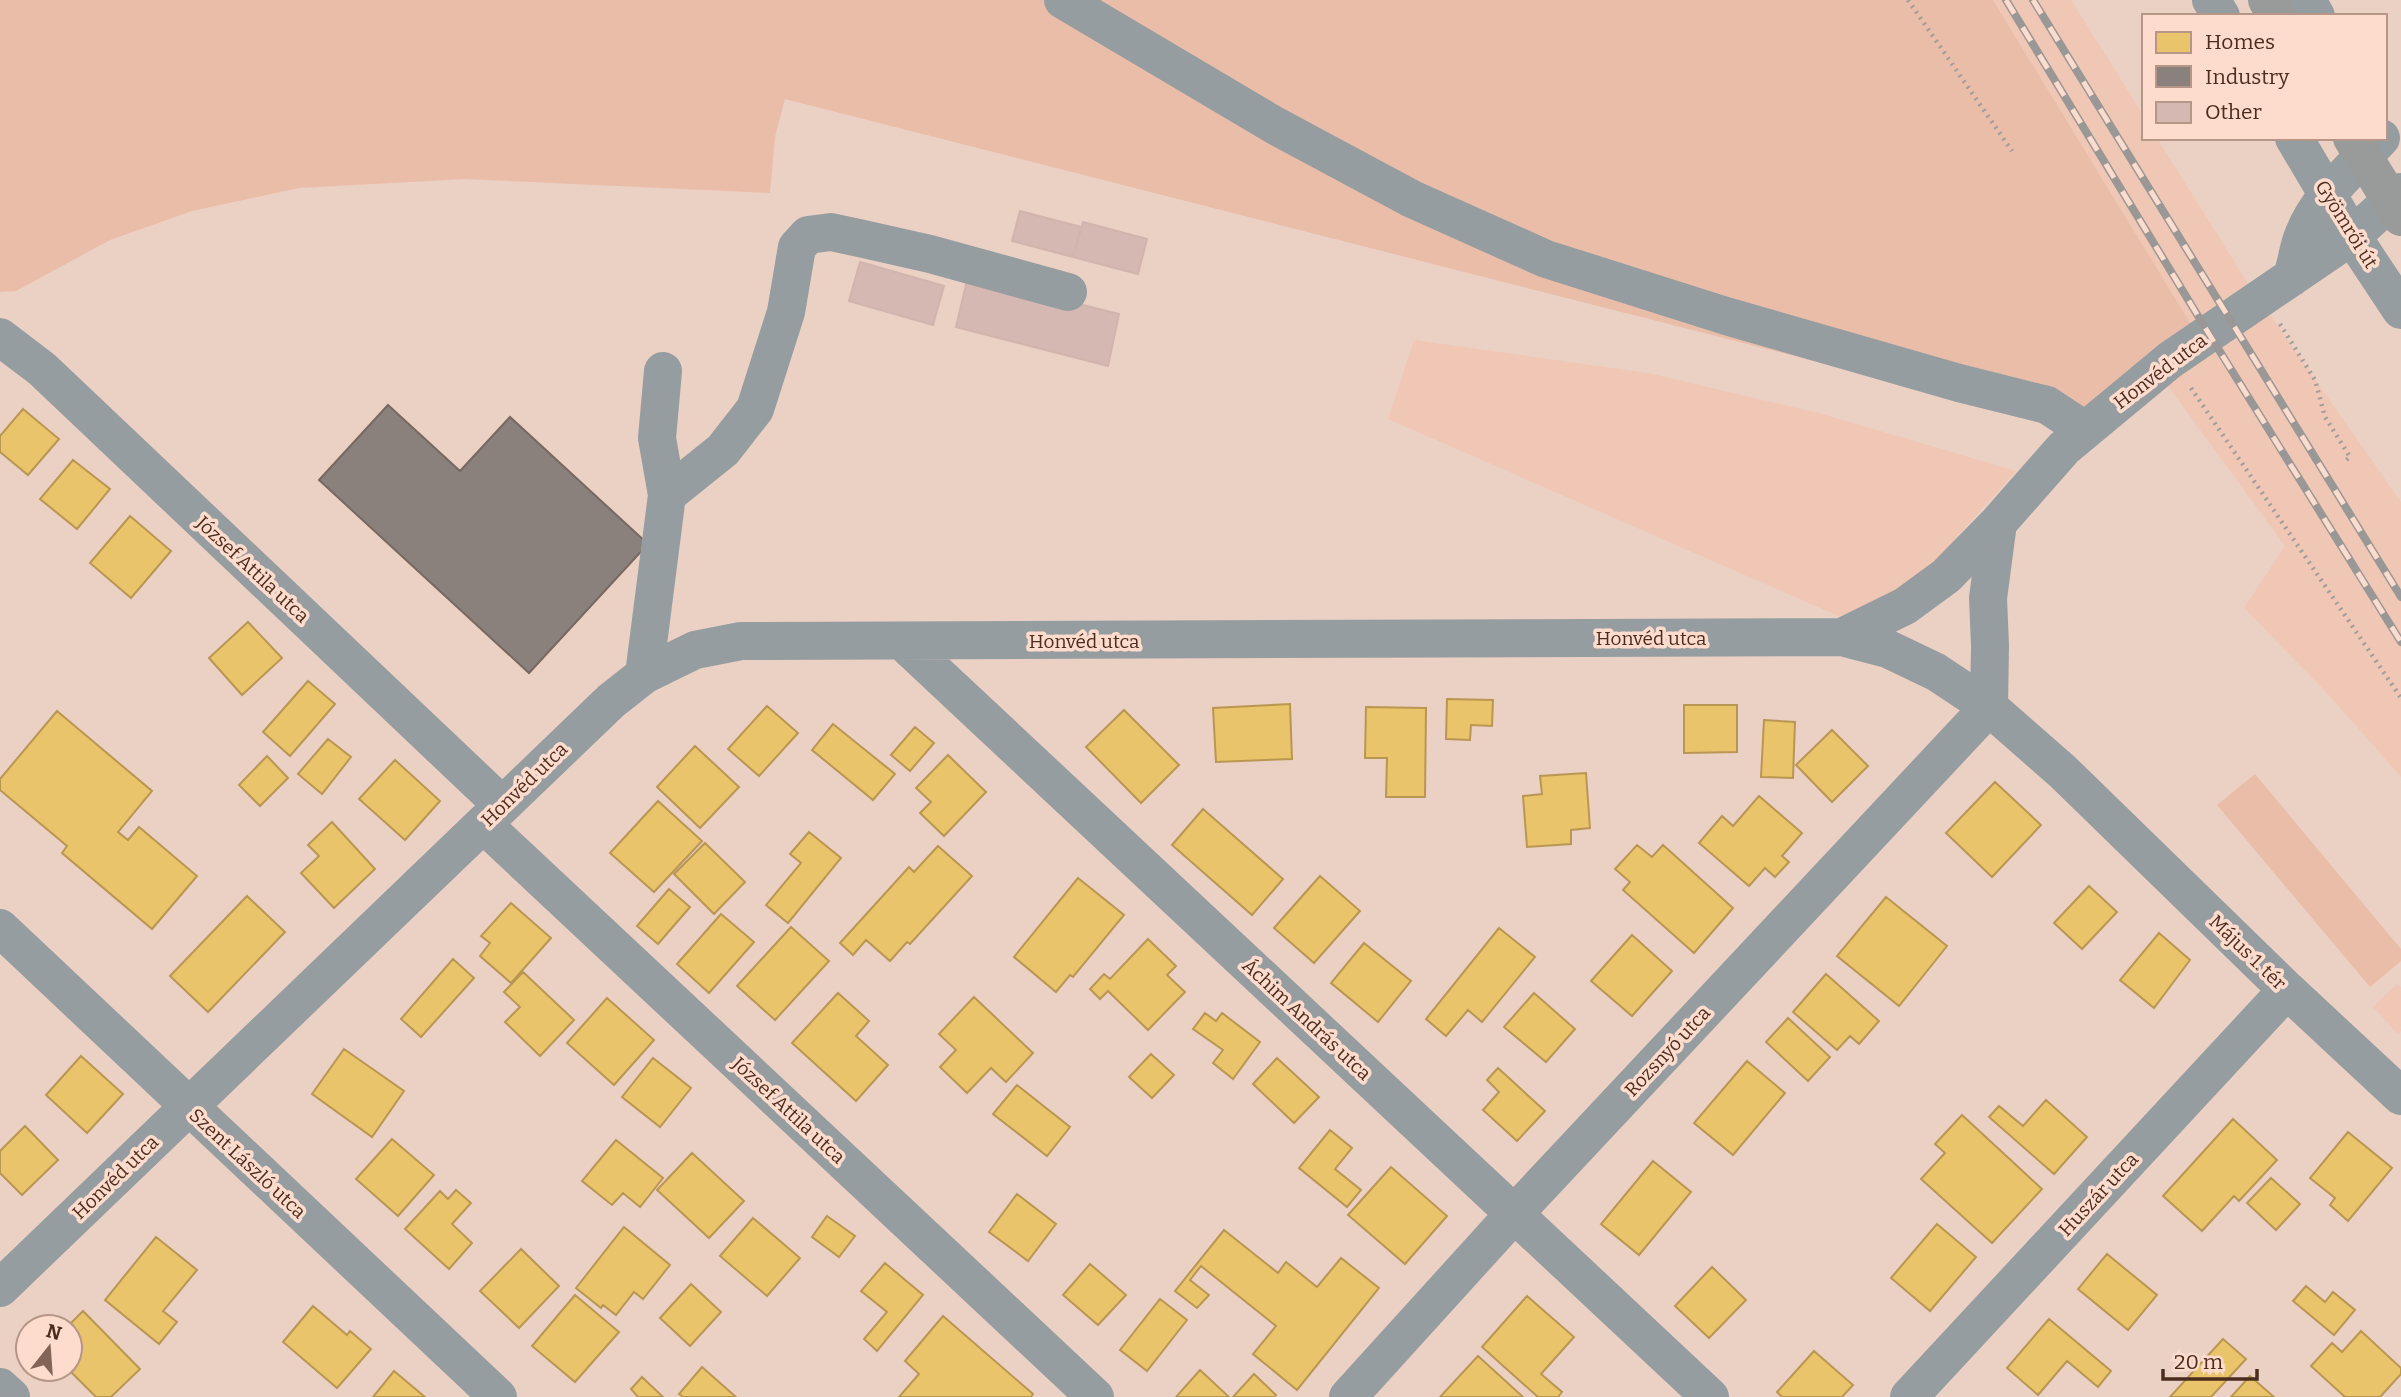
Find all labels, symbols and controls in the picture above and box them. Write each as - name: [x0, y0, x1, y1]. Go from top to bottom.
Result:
- legend: [2142, 14, 2387, 140]
- text: Homes: [2205, 29, 2275, 55]
- text: Industry: [2205, 64, 2290, 90]
- text: Other: [2205, 99, 2262, 125]
- street label: Gyömrői út: [2310, 176, 2383, 273]
- street label: Honvéd utca: [2109, 329, 2212, 414]
- street label: József Attila utca: [191, 511, 314, 628]
- street label: Honvéd utca: [1596, 627, 1707, 650]
- street label: Honvéd utca: [1029, 630, 1140, 653]
- street label: Honvéd utca: [477, 737, 573, 831]
- street label: Május 1. tér: [2204, 910, 2291, 995]
- street label: Áchim András utca: [1238, 954, 1376, 1085]
- street label: Rozsnyó utca: [1620, 1001, 1715, 1101]
- street label: József Attila utca: [727, 1052, 850, 1169]
- street label: Szent László utca: [185, 1104, 311, 1224]
- street label: Honvéd utca: [68, 1130, 164, 1224]
- street label: Huszár utca: [2054, 1147, 2143, 1241]
- north arrow: [14, 1313, 84, 1383]
- text: N: [43, 1319, 65, 1345]
- scale bar: [2163, 1338, 2258, 1382]
- text: 20 m: [2174, 1349, 2223, 1375]

